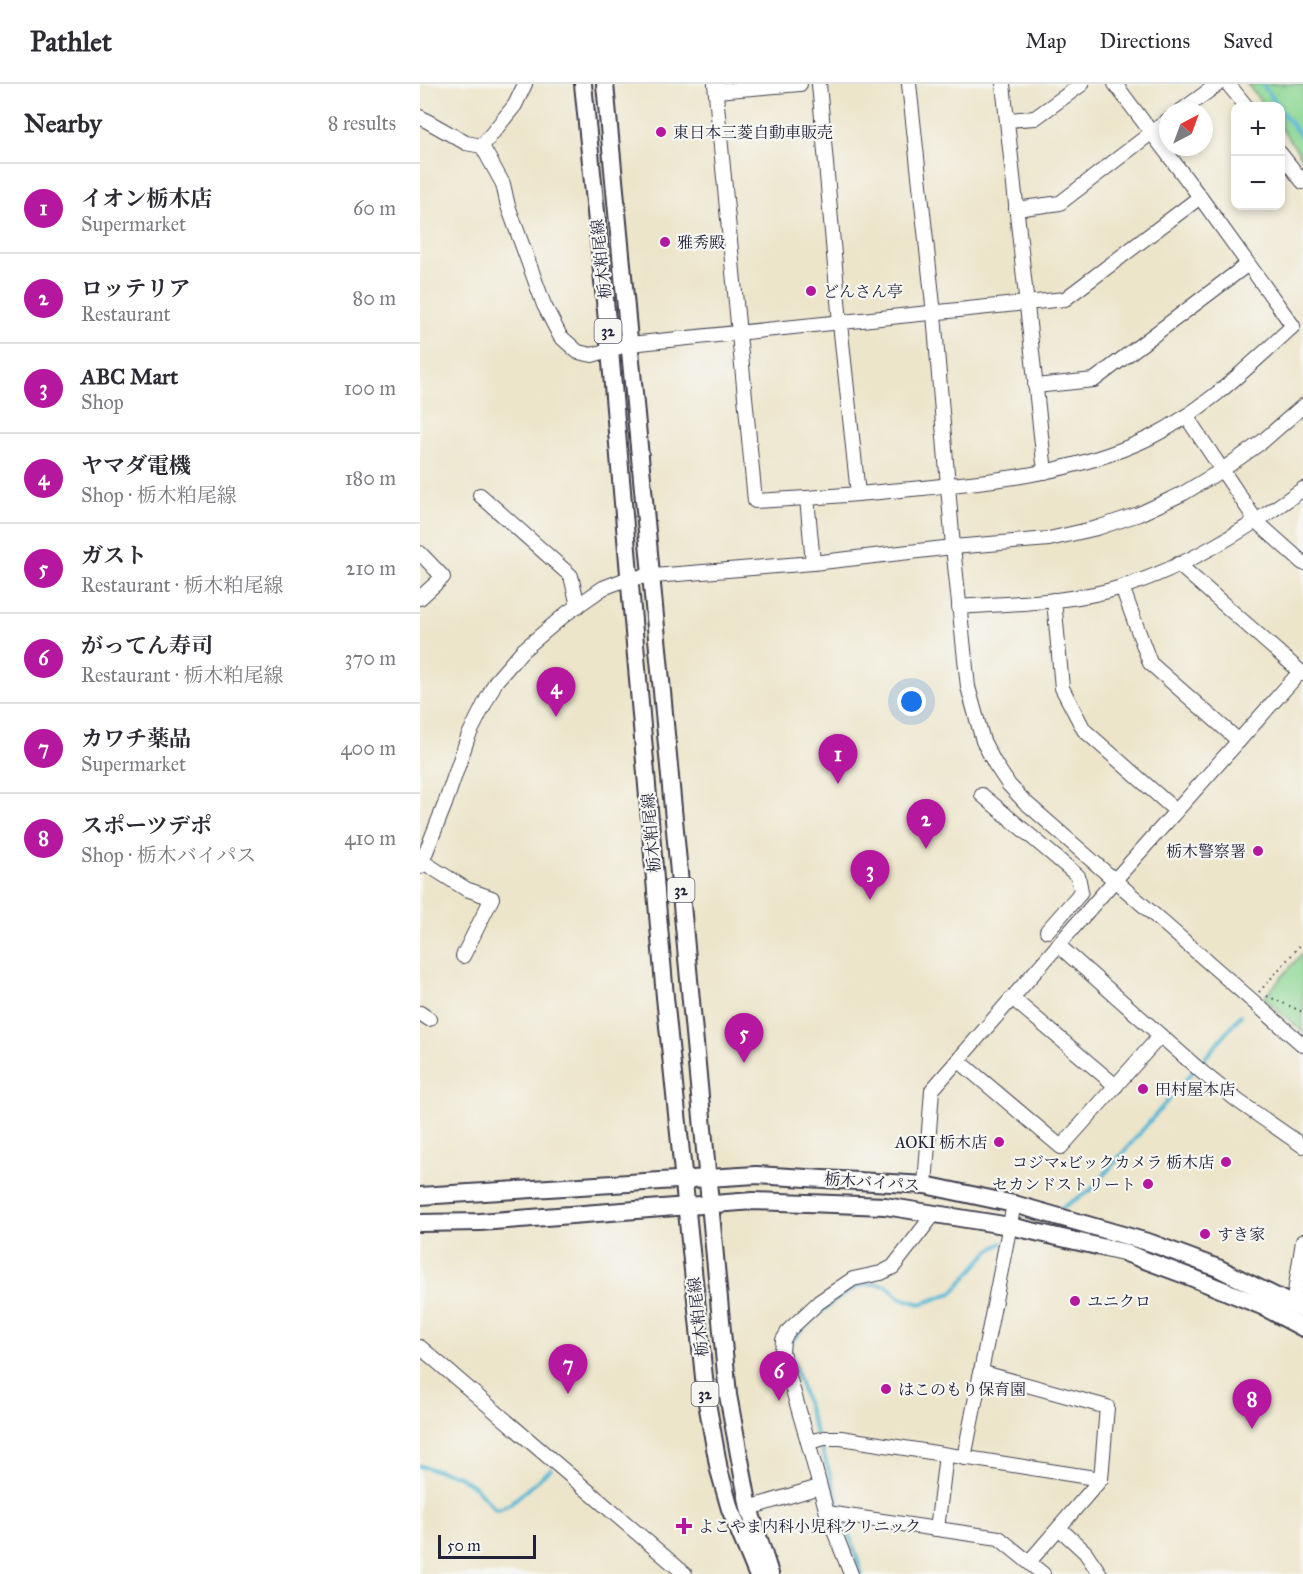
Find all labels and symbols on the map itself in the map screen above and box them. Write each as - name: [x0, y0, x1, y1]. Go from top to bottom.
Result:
- north arrow: [1159, 102, 1213, 156]
- place label: 東日本三菱自動車販売: [673, 123, 833, 142]
- marker: 東日本三菱自動車販売: [654, 125, 668, 139]
- street label: 栃木粕尾線: [587, 218, 615, 300]
- place label: 雅秀殿: [677, 233, 725, 252]
- marker: 雅秀殿: [658, 235, 672, 249]
- place label: どんさん亭: [823, 282, 903, 301]
- marker: どんさん亭: [804, 284, 818, 298]
- road number: 32: [594, 319, 621, 343]
- pin: 4: [536, 668, 576, 717]
- your location: [897, 687, 926, 716]
- pin: 1: [818, 734, 858, 784]
- street label: 栃木粕尾線: [638, 792, 664, 874]
- pin: 2: [906, 800, 946, 849]
- place label: 栃木警察署: [1166, 842, 1246, 861]
- marker: 栃木警察署: [1251, 844, 1265, 858]
- pin: 3: [850, 850, 890, 900]
- road number: 32: [668, 878, 694, 902]
- pin: 5: [724, 1014, 764, 1063]
- place label: 田村屋本店: [1155, 1080, 1235, 1099]
- marker: 田村屋本店: [1136, 1082, 1150, 1096]
- place label: AOKI 栃木店: [894, 1133, 987, 1152]
- marker: AOKI 栃木店: [992, 1135, 1006, 1149]
- place label: コジマ×ビックカメラ 栃木店: [1012, 1153, 1214, 1172]
- marker: コジマ×ビックカメラ 栃木店: [1219, 1155, 1233, 1169]
- street label: 栃木バイパス: [824, 1169, 920, 1195]
- place label: セカンドストリート: [992, 1175, 1136, 1194]
- marker: セカンドストリート: [1141, 1177, 1155, 1191]
- place label: すき家: [1217, 1225, 1265, 1244]
- marker: すき家: [1198, 1227, 1212, 1241]
- street label: 栃木粕尾線: [684, 1276, 712, 1358]
- place label: ユニクロ: [1087, 1292, 1151, 1311]
- marker: ユニクロ: [1068, 1294, 1082, 1308]
- pin: 7: [548, 1344, 588, 1394]
- pin: 6: [760, 1352, 798, 1401]
- place label: はこのもり保育園: [898, 1380, 1026, 1399]
- pin: 8: [1232, 1380, 1272, 1429]
- road number: 32: [692, 1382, 718, 1406]
- marker: はこのもり保育園: [879, 1382, 893, 1396]
- marker: よこやま内科小児科クリニック: [675, 1517, 693, 1535]
- place label: よこやま内科小児科クリニック: [698, 1517, 921, 1536]
- scale bar: [438, 1532, 536, 1560]

